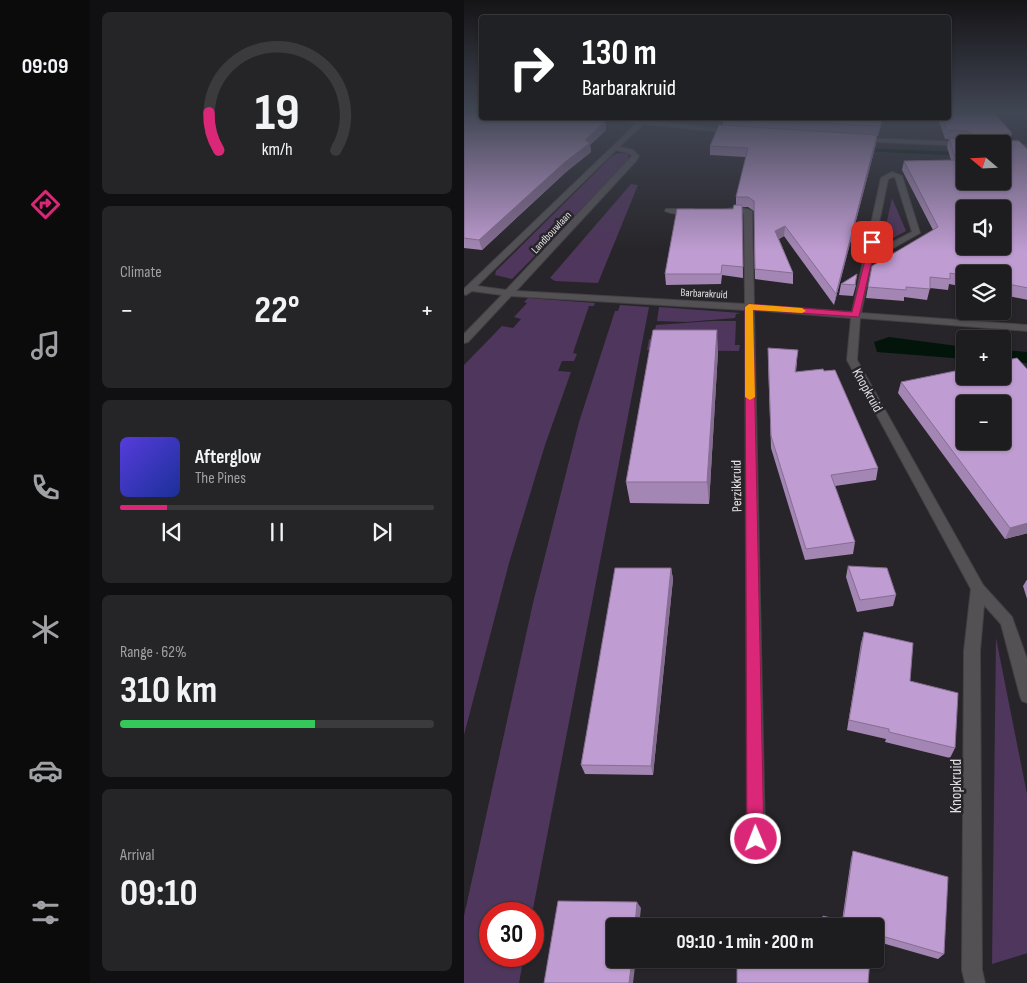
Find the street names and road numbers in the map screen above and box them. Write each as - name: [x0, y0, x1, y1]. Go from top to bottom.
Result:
- street label: Landbouwlaan: [529, 208, 574, 256]
- street label: Barbarakruid: [680, 286, 728, 301]
- street label: Knopkruid: [849, 365, 887, 415]
- street label: Perzikkruid: [728, 460, 745, 512]
- street label: Knopkruid: [947, 759, 966, 813]

